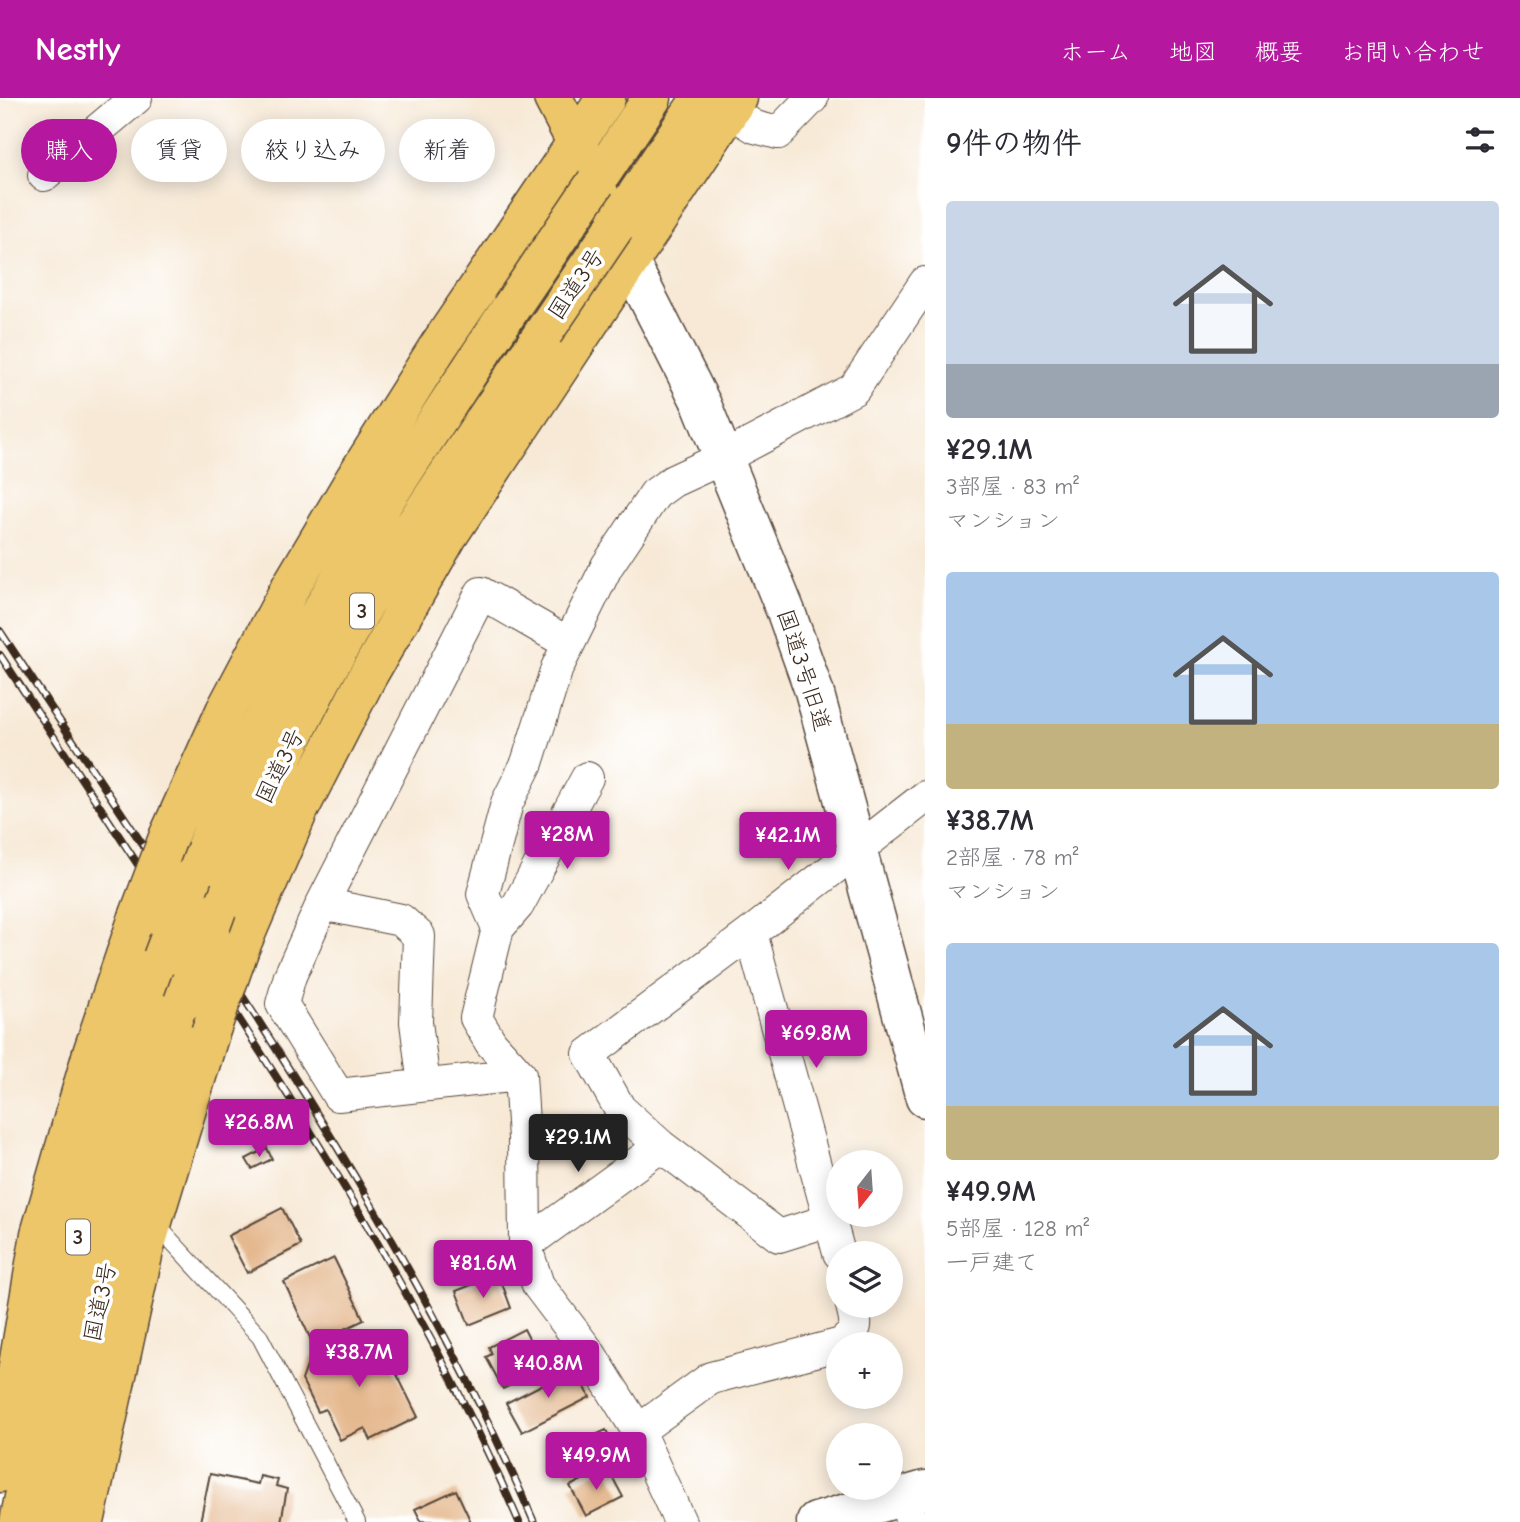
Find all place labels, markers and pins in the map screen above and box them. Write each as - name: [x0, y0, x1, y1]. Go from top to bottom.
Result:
- pin: ¥28M: [526, 812, 608, 871]
- pin: ¥42.1M: [731, 812, 845, 872]
- pin: ¥69.8M: [759, 1010, 873, 1070]
- pin: ¥26.8M: [202, 1100, 316, 1159]
- pin: ¥29.1M: [521, 1114, 635, 1174]
- pin: ¥81.6M: [426, 1240, 540, 1300]
- pin: ¥38.7M: [302, 1330, 416, 1389]
- pin: ¥40.8M: [491, 1340, 605, 1400]
- pin: ¥49.9M: [539, 1432, 653, 1492]

